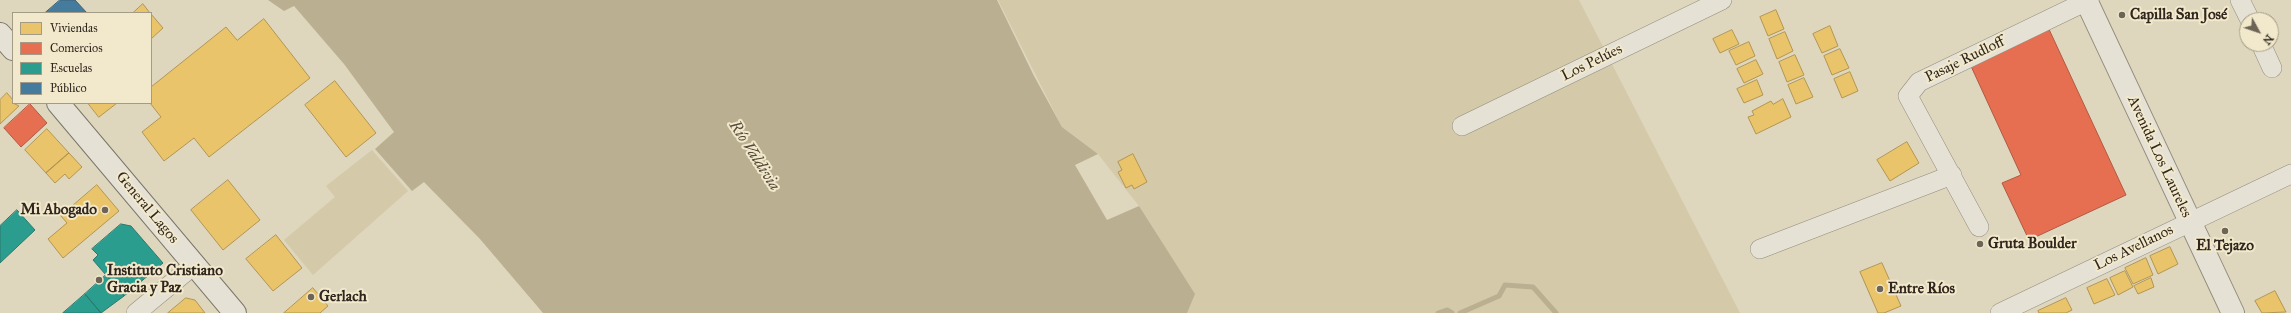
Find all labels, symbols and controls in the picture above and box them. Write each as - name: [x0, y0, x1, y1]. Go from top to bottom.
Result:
- place label: Capilla San José: [2130, 6, 2227, 24]
- marker: Capilla San José: [2117, 10, 2127, 20]
- legend: [12, 12, 152, 104]
- north arrow: [2239, 12, 2279, 52]
- text: Viviendas: [50, 21, 98, 35]
- text: N: [2260, 32, 2276, 47]
- street label: Pasaje Rudloff: [1922, 33, 2008, 87]
- text: Comercios: [50, 41, 103, 55]
- street label: Los Pelúes: [1559, 41, 1625, 85]
- text: Escuelas: [50, 61, 92, 75]
- text: Público: [50, 81, 87, 95]
- street label: Avenida Los Laureles: [2123, 93, 2195, 221]
- water label: Río Valdivia: [724, 117, 784, 195]
- street label: General Lagos: [112, 168, 182, 248]
- place label: Mi Abogado: [21, 201, 97, 219]
- marker: Mi Abogado: [100, 205, 110, 215]
- street label: Los Avellanos: [2091, 221, 2177, 275]
- marker: El Tejazo: [2220, 226, 2230, 236]
- place label: Gruta Boulder: [1988, 235, 2077, 253]
- place label: El Tejazo: [2196, 237, 2254, 255]
- marker: Gruta Boulder: [1975, 239, 1985, 249]
- place label: Instituto Cristiano Gracia y Paz: [107, 262, 223, 297]
- marker: Instituto Cristiano Gracia y Paz: [94, 275, 104, 285]
- place label: Entre Ríos: [1888, 280, 1955, 298]
- marker: Entre Ríos: [1875, 284, 1885, 294]
- place label: Gerlach: [319, 288, 367, 306]
- marker: Gerlach: [306, 292, 316, 302]

